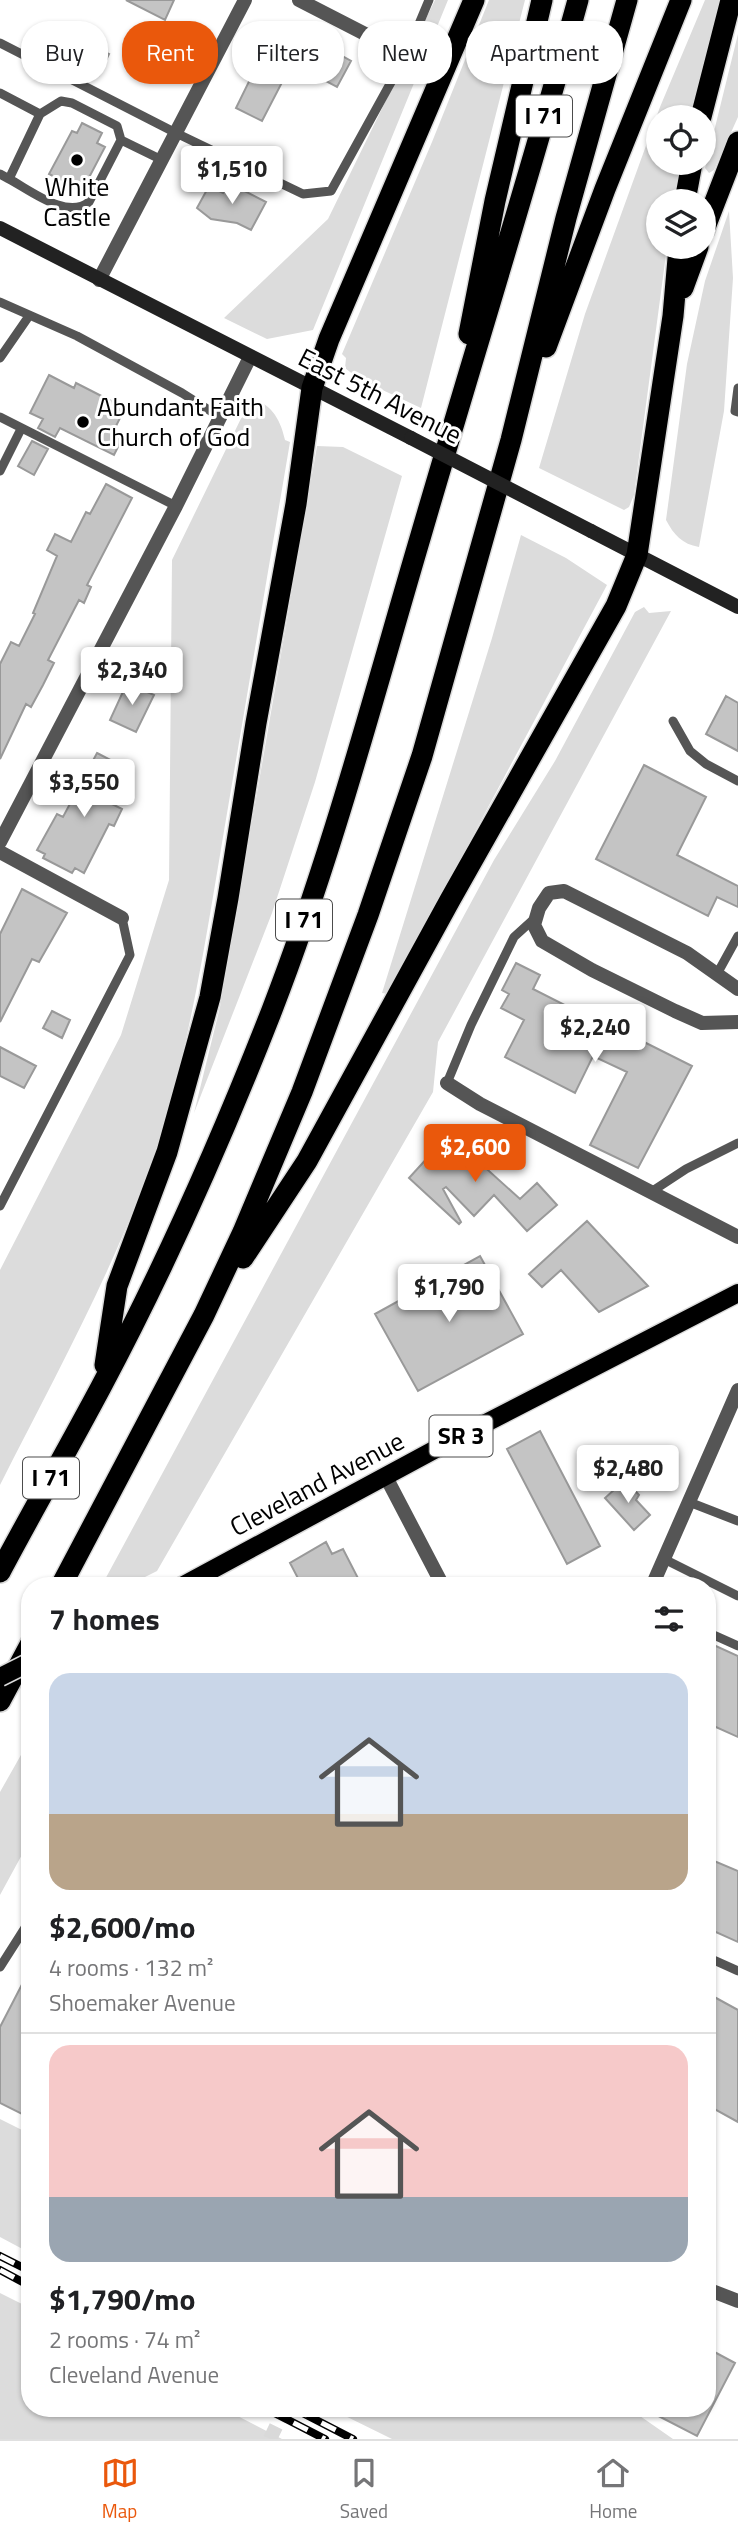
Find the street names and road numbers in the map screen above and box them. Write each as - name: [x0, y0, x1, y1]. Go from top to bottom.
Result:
- road number: I 71: [516, 96, 572, 136]
- street label: East 5th Avenue: [292, 338, 469, 454]
- road number: I 71: [276, 900, 332, 940]
- road number: SR 3: [430, 1416, 492, 1456]
- street label: Cleveland Avenue: [223, 1421, 411, 1546]
- road number: I 71: [23, 1458, 79, 1498]

